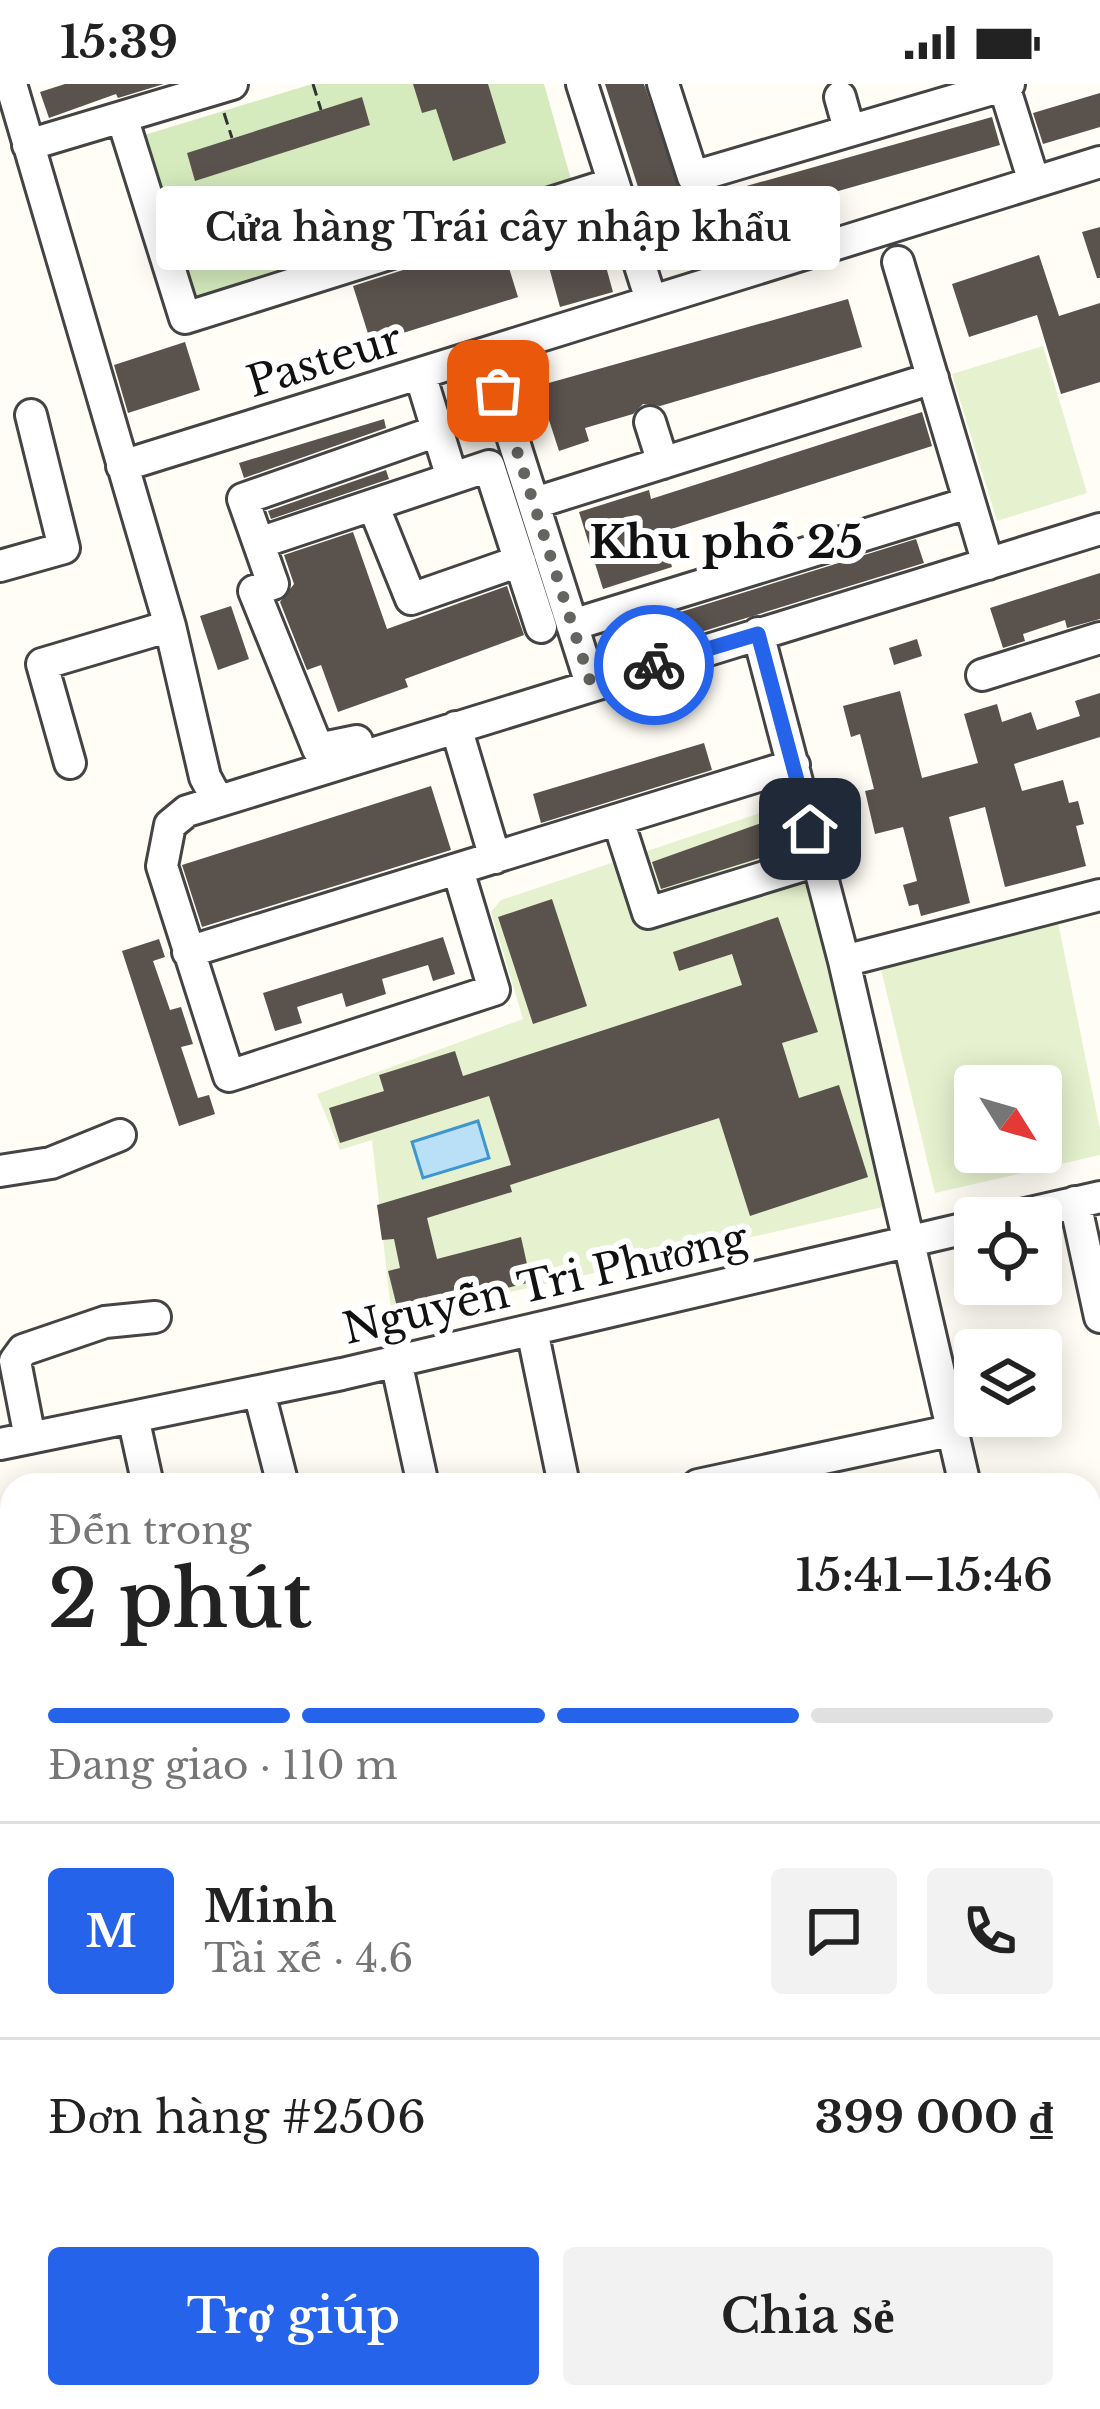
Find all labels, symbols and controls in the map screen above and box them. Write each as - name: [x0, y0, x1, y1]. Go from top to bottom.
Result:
- text: 15:39: [60, 14, 178, 70]
- callout: Cửa hàng Trái cây nhập khẩu: [156, 187, 840, 271]
- text: Cửa hàng Trái cây nhập khẩu: [205, 203, 791, 252]
- street label: Pasteur: [240, 312, 408, 408]
- pin: [447, 340, 549, 442]
- icon: bag: [465, 358, 531, 424]
- district label: Khu phố 25: [589, 514, 863, 570]
- courier: [594, 605, 714, 725]
- icon: bike: [621, 632, 687, 698]
- pin: [759, 778, 861, 880]
- icon: home: [777, 796, 843, 862]
- north arrow: [954, 1065, 1062, 1173]
- map controls: [954, 1065, 1062, 1437]
- button: locate: [954, 1197, 1062, 1305]
- street label: Nguyễn Tri Phương: [338, 1211, 753, 1355]
- button: layers: [954, 1329, 1062, 1437]
- text: Đến trong: [48, 1506, 251, 1555]
- text: 15:41–15:46: [795, 1547, 1053, 1603]
- text: 2 phút: [48, 1551, 312, 1648]
- text: Đang giao · 110 m: [48, 1741, 398, 1790]
- button: chat: [771, 1868, 897, 1994]
- button: phone: [927, 1868, 1053, 1994]
- text: Minh: [204, 1878, 337, 1934]
- text: M: [85, 1903, 137, 1959]
- text: Tài xế · 4.6: [204, 1934, 413, 1983]
- text: Đơn hàng #2506: [48, 2089, 426, 2145]
- text: 399 000 ₫: [815, 2089, 1053, 2145]
- button: Trợ giúp: [48, 2247, 539, 2385]
- button: Chia sẻ: [563, 2247, 1053, 2385]

